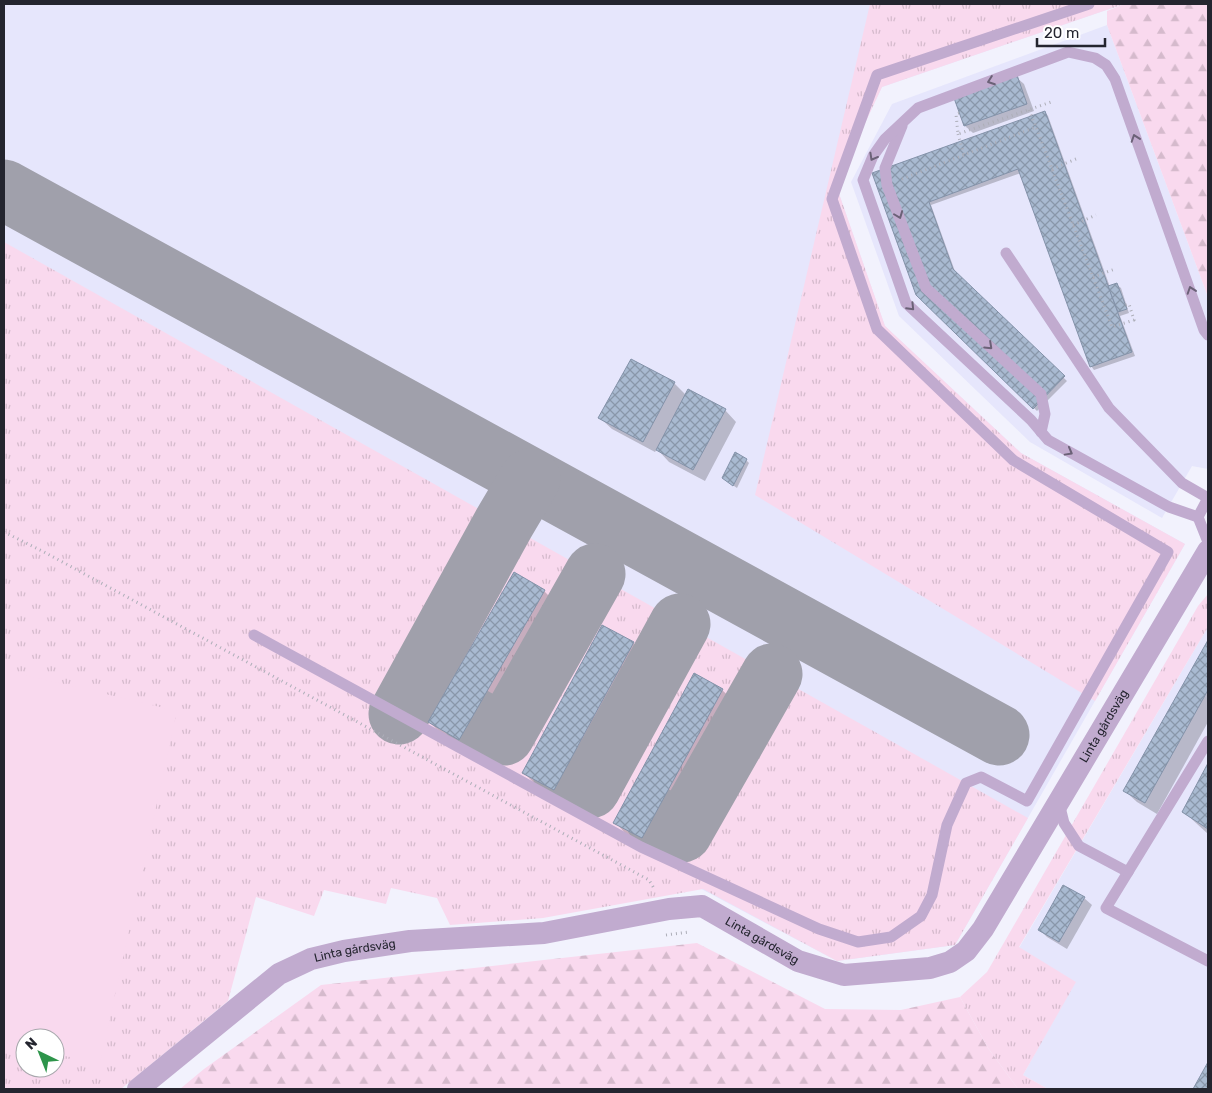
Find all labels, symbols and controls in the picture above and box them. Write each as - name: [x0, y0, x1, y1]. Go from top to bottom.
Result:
- scale bar: [1037, 15, 1104, 47]
- text: 20 m: [1044, 24, 1079, 42]
- one-way arrow: [987, 75, 995, 85]
- one-way arrow: [1131, 134, 1141, 142]
- one-way arrow: [870, 152, 880, 161]
- one-way arrow: [893, 210, 903, 219]
- one-way arrow: [1187, 286, 1197, 295]
- one-way arrow: [905, 302, 914, 311]
- one-way arrow: [983, 340, 992, 349]
- one-way arrow: [1064, 446, 1073, 456]
- street label: Linta gårdsväg: [1077, 687, 1131, 765]
- street label: Linta gårdsväg: [723, 914, 802, 967]
- street label: Linta gårdsväg: [313, 936, 397, 965]
- north arrow: [15, 1028, 65, 1078]
- text: N: [22, 1034, 41, 1054]

